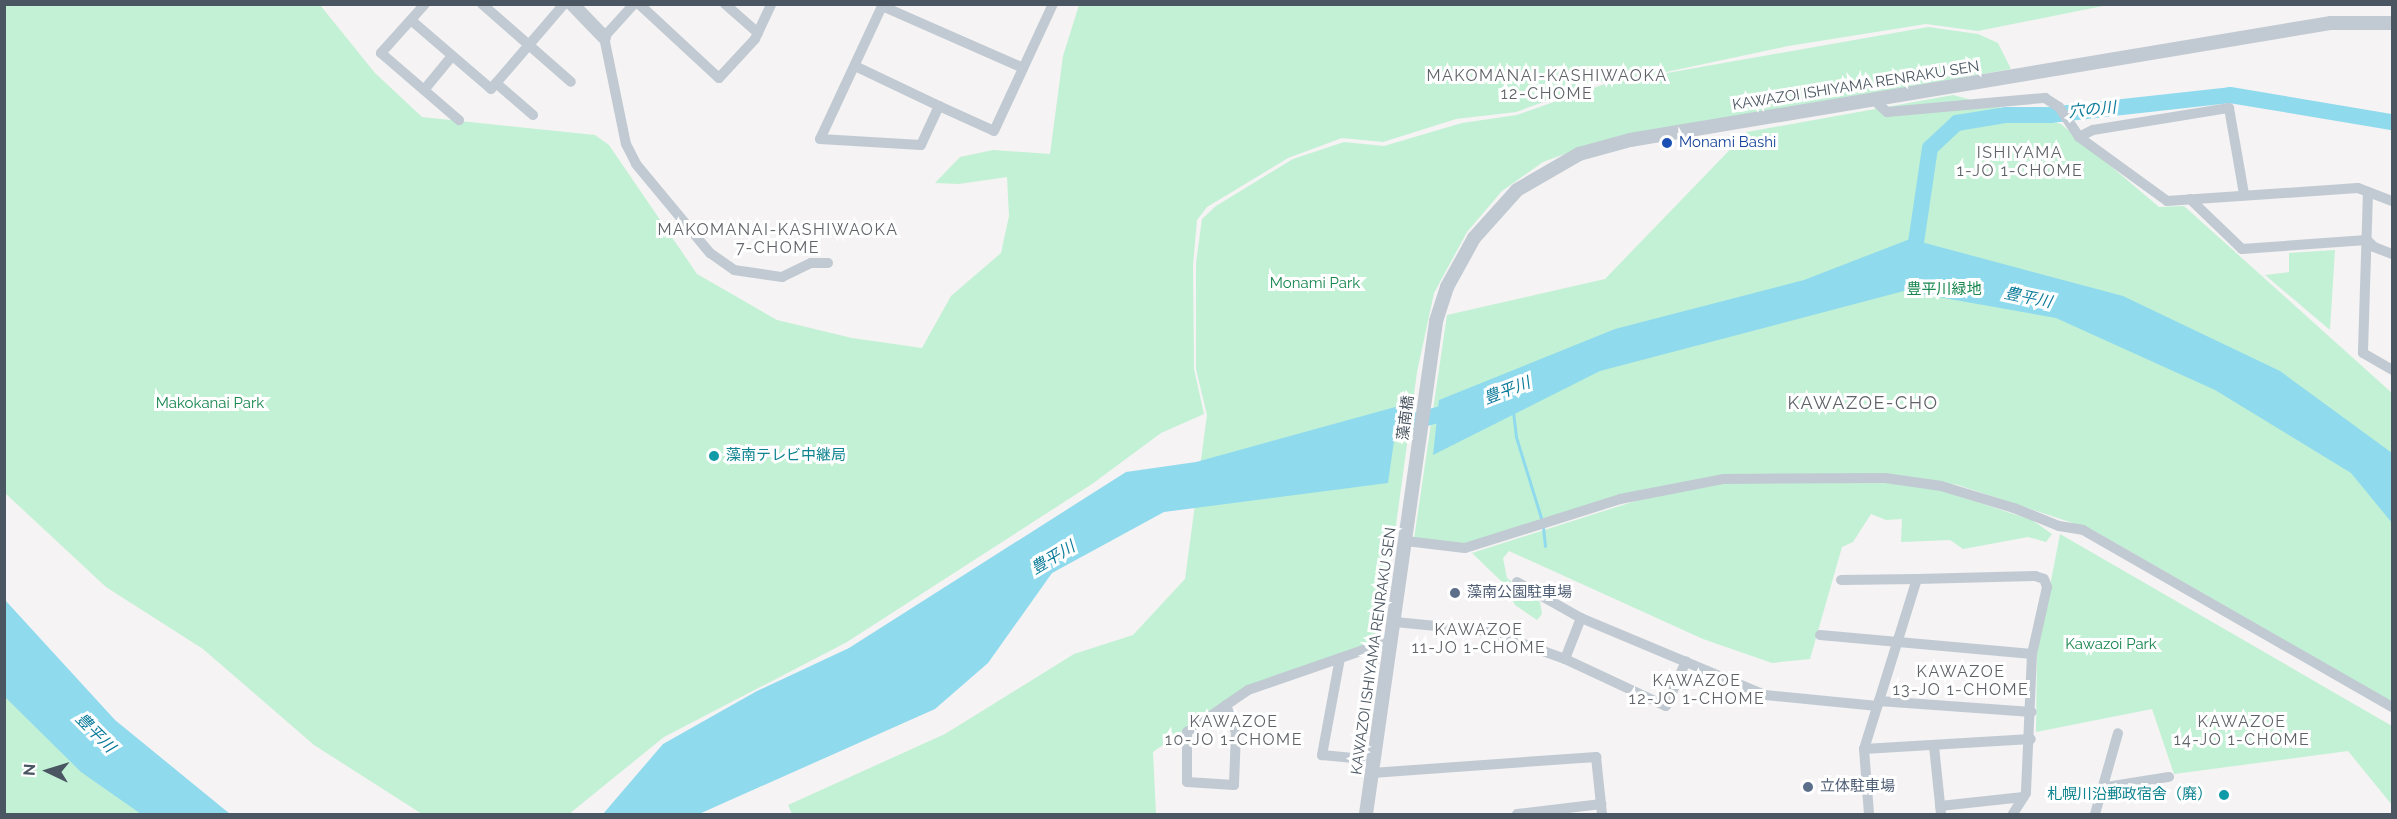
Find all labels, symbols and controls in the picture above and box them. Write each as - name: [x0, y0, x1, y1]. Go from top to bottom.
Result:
- street label: KAWAZOI ISHIYAMA RENRAKU SEN: [1731, 58, 1981, 114]
- district label: MAKOMANAI-KASHIWAOKA 12-CHOME: [1427, 66, 1667, 104]
- water label: 穴の川: [2067, 98, 2117, 122]
- place label: Monami Bashi: [1679, 134, 1776, 152]
- marker: Monami Bashi: [1660, 136, 1674, 150]
- district label: ISHIYAMA 1-JO 1-CHOME: [1957, 143, 2083, 181]
- district label: MAKOMANAI-KASHIWAOKA 7-CHOME: [658, 220, 898, 258]
- park label: Monami Park: [1270, 275, 1360, 293]
- park label: 豊平川緑地: [1907, 281, 1981, 299]
- water label: 豊平川: [2003, 284, 2053, 312]
- water label: 豊平川: [1481, 373, 1533, 409]
- district label: KAWAZOE-CHO: [1787, 392, 1939, 414]
- park label: Makokanai Park: [156, 395, 264, 413]
- street label: 藻南橋: [1394, 395, 1418, 441]
- place label: 藻南テレビ中継局: [726, 447, 846, 465]
- marker: 藻南テレビ中継局: [707, 449, 721, 463]
- street label: KAWAZOI ISHIYAMA RENRAKU SEN: [1348, 526, 1400, 776]
- water label: 豊平川: [1027, 537, 1079, 579]
- place label: 藻南公園駐車場: [1467, 584, 1572, 602]
- marker: 藻南公園駐車場: [1448, 586, 1462, 600]
- district label: KAWAZOE 11-JO 1-CHOME: [1412, 620, 1546, 658]
- park label: Kawazoi Park: [2065, 636, 2157, 654]
- district label: KAWAZOE 13-JO 1-CHOME: [1893, 662, 2029, 700]
- district label: KAWAZOE 12-JO 1-CHOME: [1629, 671, 1765, 709]
- water label: 豊平川: [71, 709, 119, 757]
- district label: KAWAZOE 10-JO 1-CHOME: [1165, 712, 1303, 750]
- district label: KAWAZOE 14-JO 1-CHOME: [2174, 712, 2310, 750]
- north arrow: [18, 741, 78, 801]
- text: N: [20, 763, 39, 776]
- place label: 立体駐車場: [1820, 778, 1895, 796]
- marker: 立体駐車場: [1801, 780, 1815, 794]
- place label: 札幌川沿郵政宿舎（廃）: [2047, 786, 2212, 804]
- marker: 札幌川沿郵政宿舎（廃）: [2217, 788, 2231, 802]

